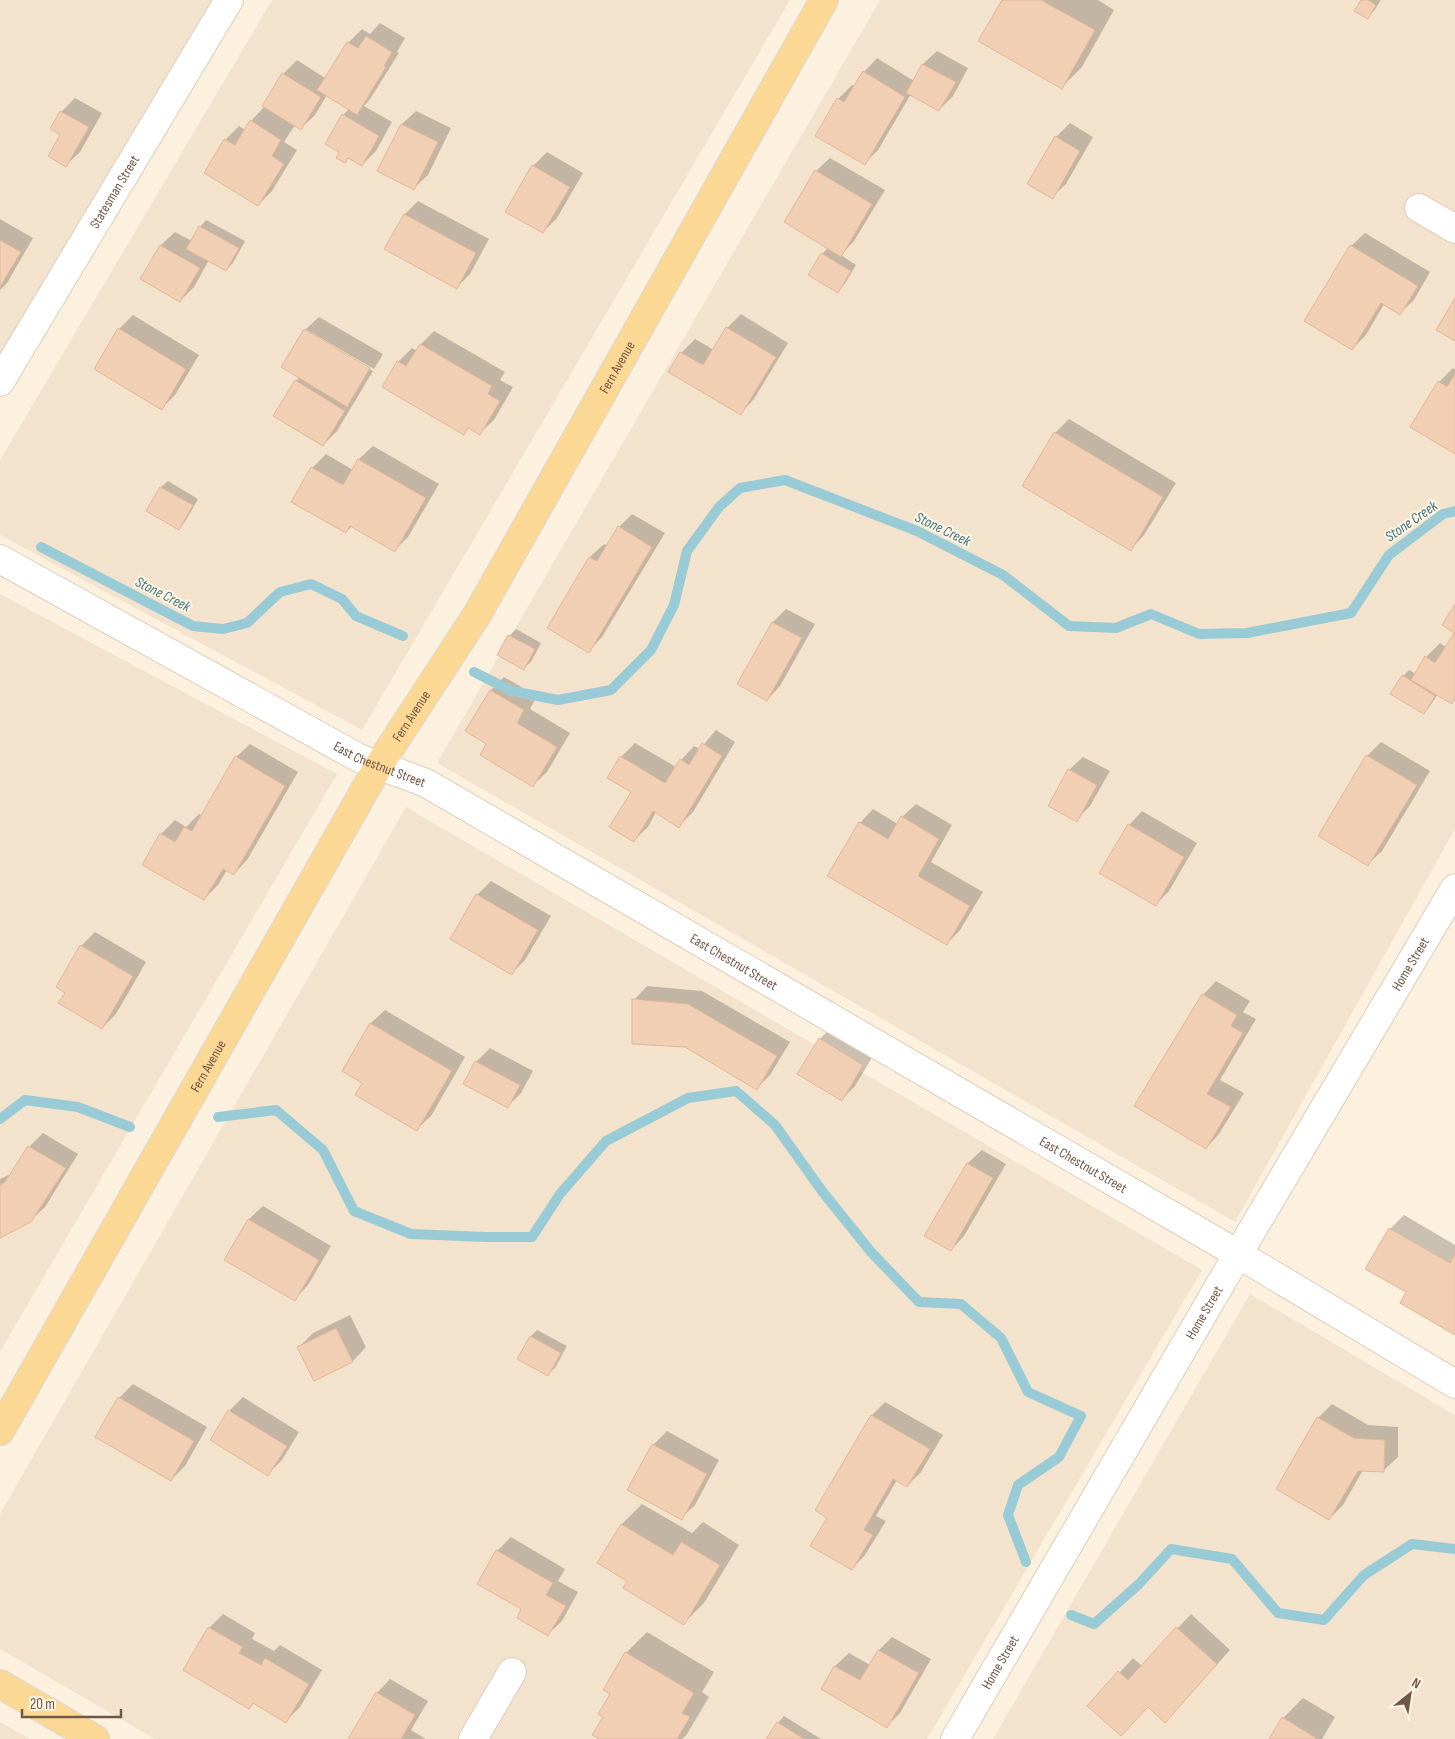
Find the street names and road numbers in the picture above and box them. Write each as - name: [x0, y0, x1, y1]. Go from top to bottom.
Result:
- street label: Statesman Street: [86, 152, 143, 232]
- street label: Fern Avenue: [596, 338, 639, 397]
- street label: Fern Avenue: [389, 687, 434, 745]
- street label: East Chestnut Street: [331, 738, 428, 791]
- street label: East Chestnut Street: [687, 930, 780, 994]
- street label: Home Street: [1388, 934, 1433, 994]
- street label: Fern Avenue: [187, 1037, 230, 1095]
- street label: East Chestnut Street: [1036, 1133, 1130, 1197]
- street label: Home Street: [1182, 1283, 1227, 1343]
- street label: Home Street: [978, 1632, 1023, 1692]

